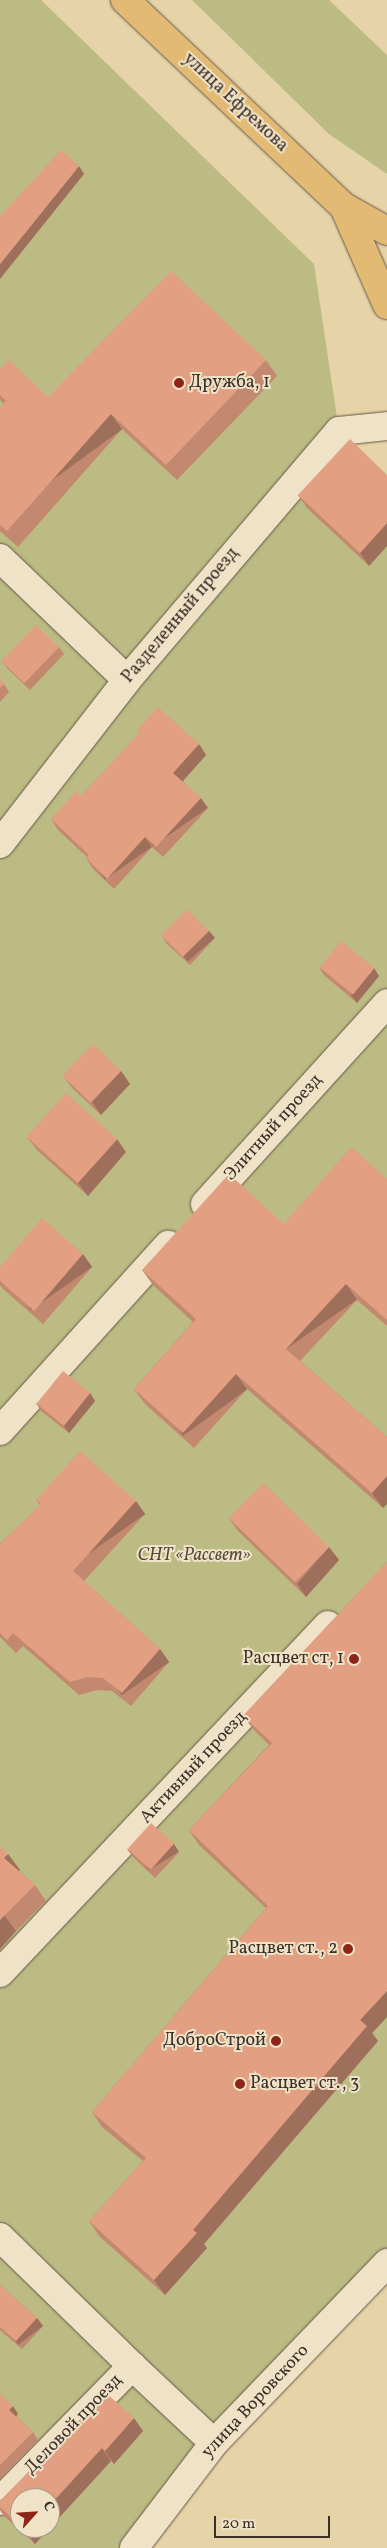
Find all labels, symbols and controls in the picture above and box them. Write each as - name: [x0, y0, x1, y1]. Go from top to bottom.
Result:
- street label: улица Ефремова: [178, 49, 292, 157]
- place label: Дружба, 1: [189, 372, 270, 394]
- marker: Дружба, 1: [173, 377, 185, 389]
- street label: Разделенный проезд: [118, 544, 244, 688]
- street label: Элитный проезд: [221, 1070, 327, 1186]
- park label: СНТ «Рассвет»: [137, 1545, 251, 1567]
- place label: Расцвет ст, 1: [243, 1648, 344, 1670]
- marker: Расцвет ст, 1: [348, 1653, 360, 1665]
- street label: Активный проезд: [136, 1707, 252, 1829]
- place label: Расцвет ст., 2: [228, 1938, 338, 1960]
- marker: Расцвет ст., 2: [342, 1943, 354, 1955]
- place label: ДоброСтрой: [163, 2030, 266, 2052]
- marker: ДоброСтрой: [270, 2035, 282, 2047]
- place label: Расцвет ст., 3: [250, 2073, 359, 2095]
- marker: Расцвет ст., 3: [234, 2078, 246, 2090]
- street label: улица Воровского: [198, 2341, 314, 2463]
- street label: Деловой проезд: [21, 2370, 127, 2480]
- north arrow: [10, 2488, 60, 2538]
- text: С: [38, 2498, 59, 2515]
- scale bar: [217, 2506, 333, 2538]
- text: 20 m: [222, 2514, 255, 2535]

